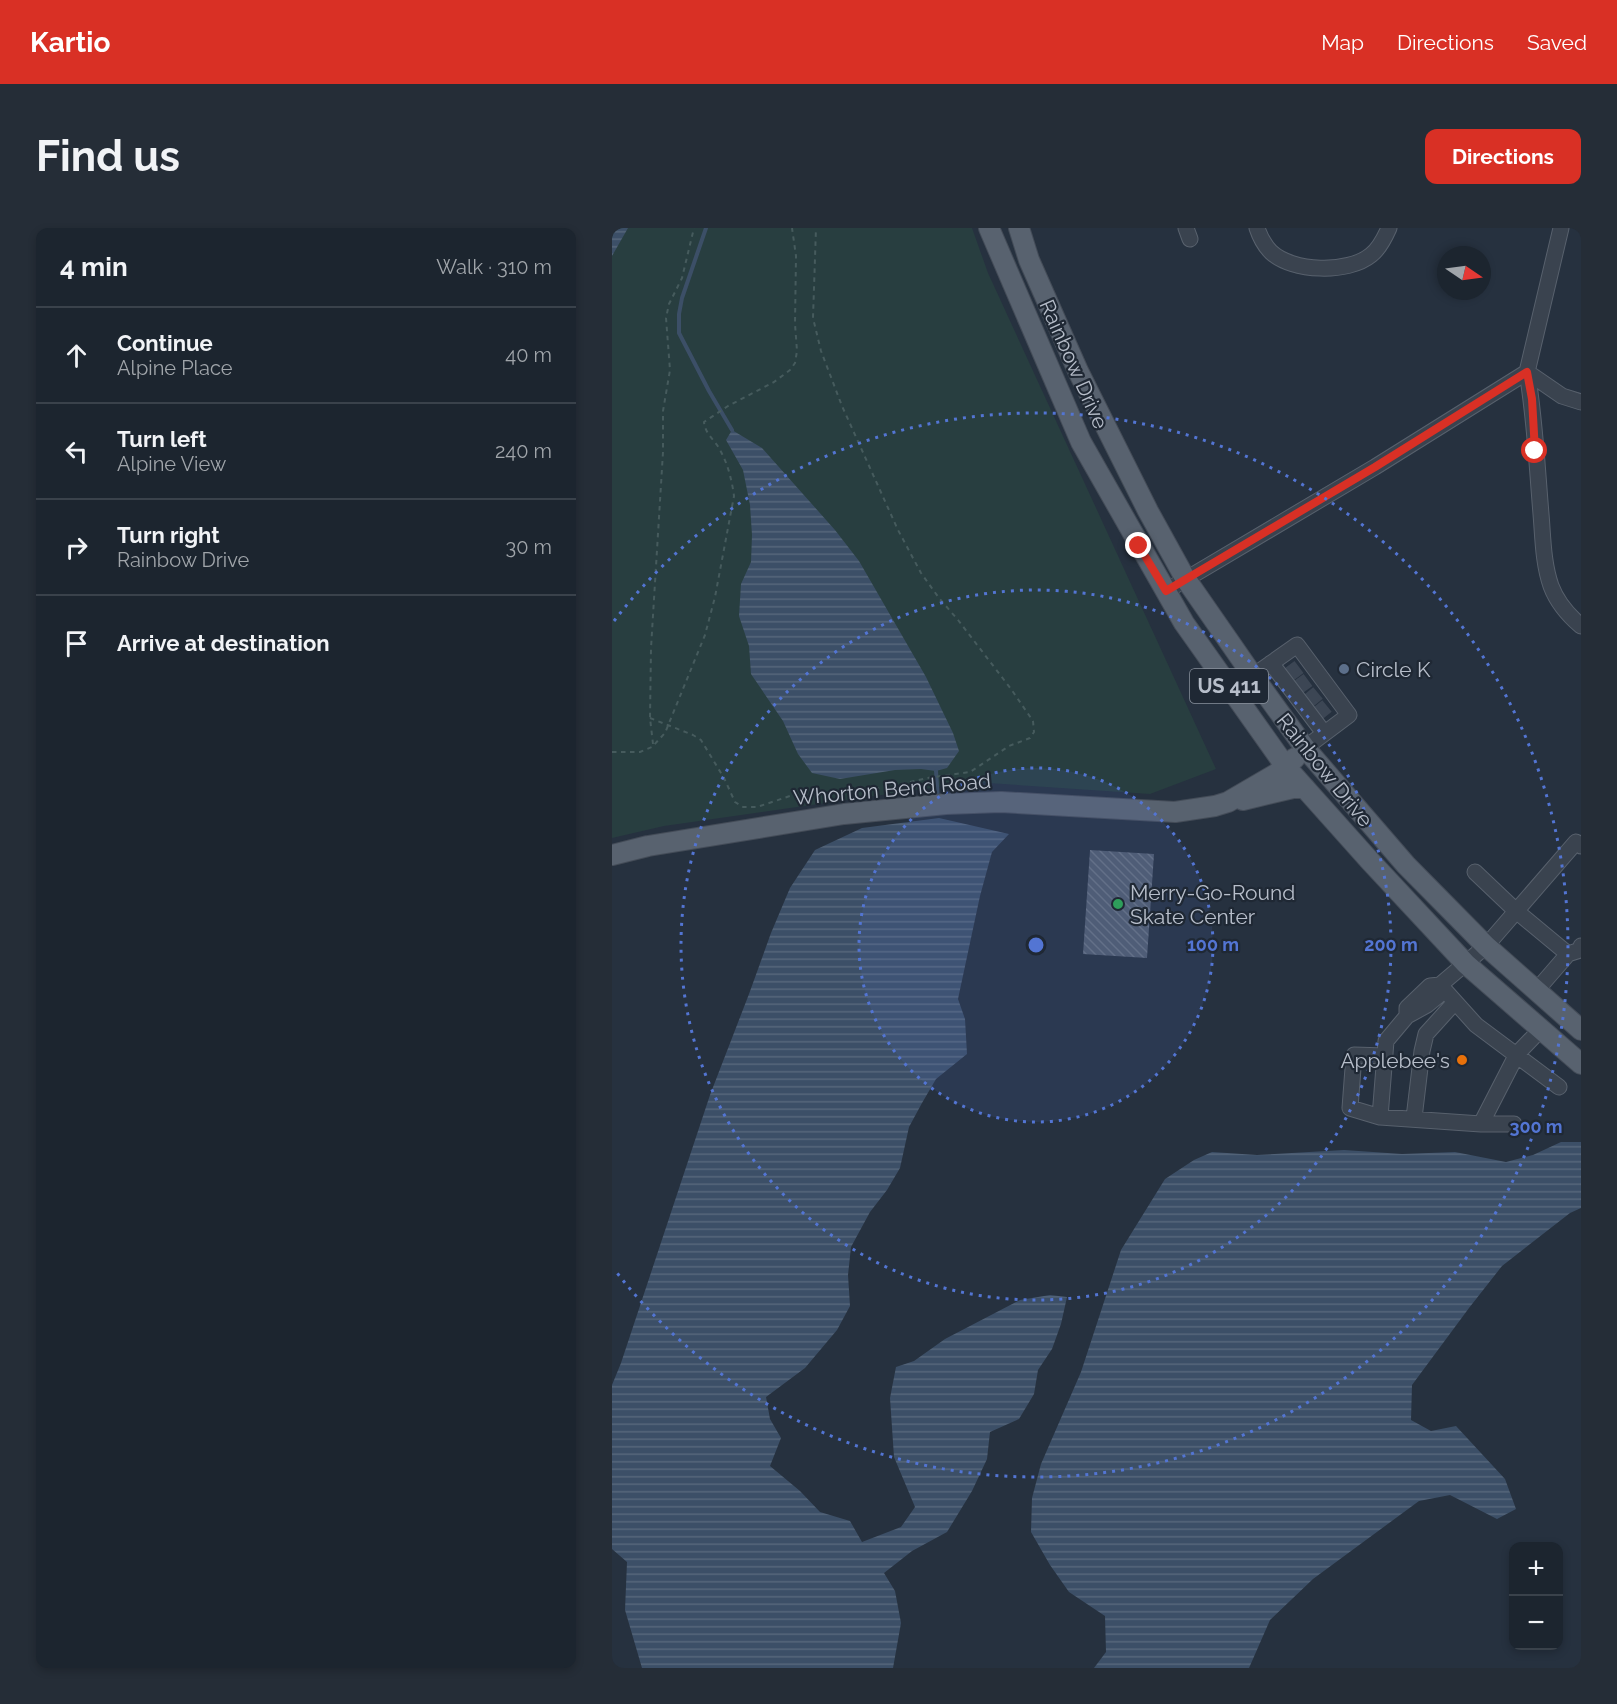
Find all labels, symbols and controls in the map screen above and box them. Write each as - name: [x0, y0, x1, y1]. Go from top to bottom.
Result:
- text: Kartio: [30, 26, 110, 59]
- text: Map: [1321, 30, 1364, 55]
- text: Directions: [1397, 30, 1494, 55]
- text: Saved: [1527, 30, 1587, 55]
- button: Directions: [1425, 129, 1581, 184]
- text: Find us: [36, 132, 180, 181]
- north arrow: [1437, 246, 1491, 300]
- text: 4 min: [60, 252, 128, 282]
- text: Walk · 310 m: [436, 255, 552, 279]
- street label: Rainbow Drive: [1034, 295, 1114, 433]
- text: Continue: [117, 330, 213, 356]
- icon: ahead: [60, 339, 93, 372]
- text: 40 m: [505, 343, 552, 367]
- text: Alpine Place: [117, 356, 233, 380]
- text: Turn left: [117, 426, 207, 452]
- icon: left: [60, 435, 93, 468]
- route start: [1521, 437, 1547, 463]
- text: 240 m: [495, 439, 552, 463]
- text: Alpine View: [117, 452, 226, 476]
- text: Turn right: [117, 522, 220, 548]
- icon: right: [60, 531, 93, 564]
- route end: [1125, 532, 1151, 558]
- text: 30 m: [506, 535, 552, 559]
- text: Rainbow Drive: [117, 548, 249, 572]
- icon: arrive: [60, 627, 93, 660]
- text: Arrive at destination: [117, 630, 330, 656]
- place label: Circle K: [1356, 657, 1431, 682]
- marker: Circle K: [1337, 662, 1351, 676]
- road number: US 411: [1190, 669, 1268, 703]
- street label: Rainbow Drive: [1272, 708, 1378, 832]
- street label: Whorton Bend Road: [792, 768, 992, 810]
- place label: Merry-Go-Round Skate Center: [1130, 880, 1295, 929]
- marker: Merry-Go-Round Skate Center: [1111, 897, 1125, 911]
- text: 100 m: [1187, 934, 1239, 955]
- text: 200 m: [1364, 934, 1418, 955]
- centre of rings: [1026, 935, 1046, 955]
- place label: Applebee's: [1340, 1048, 1450, 1073]
- marker: Applebee's: [1455, 1053, 1469, 1067]
- text: 300 m: [1509, 1116, 1563, 1137]
- map controls: [1509, 1542, 1563, 1650]
- button: +: [1509, 1542, 1563, 1596]
- button: −: [1509, 1596, 1563, 1650]

